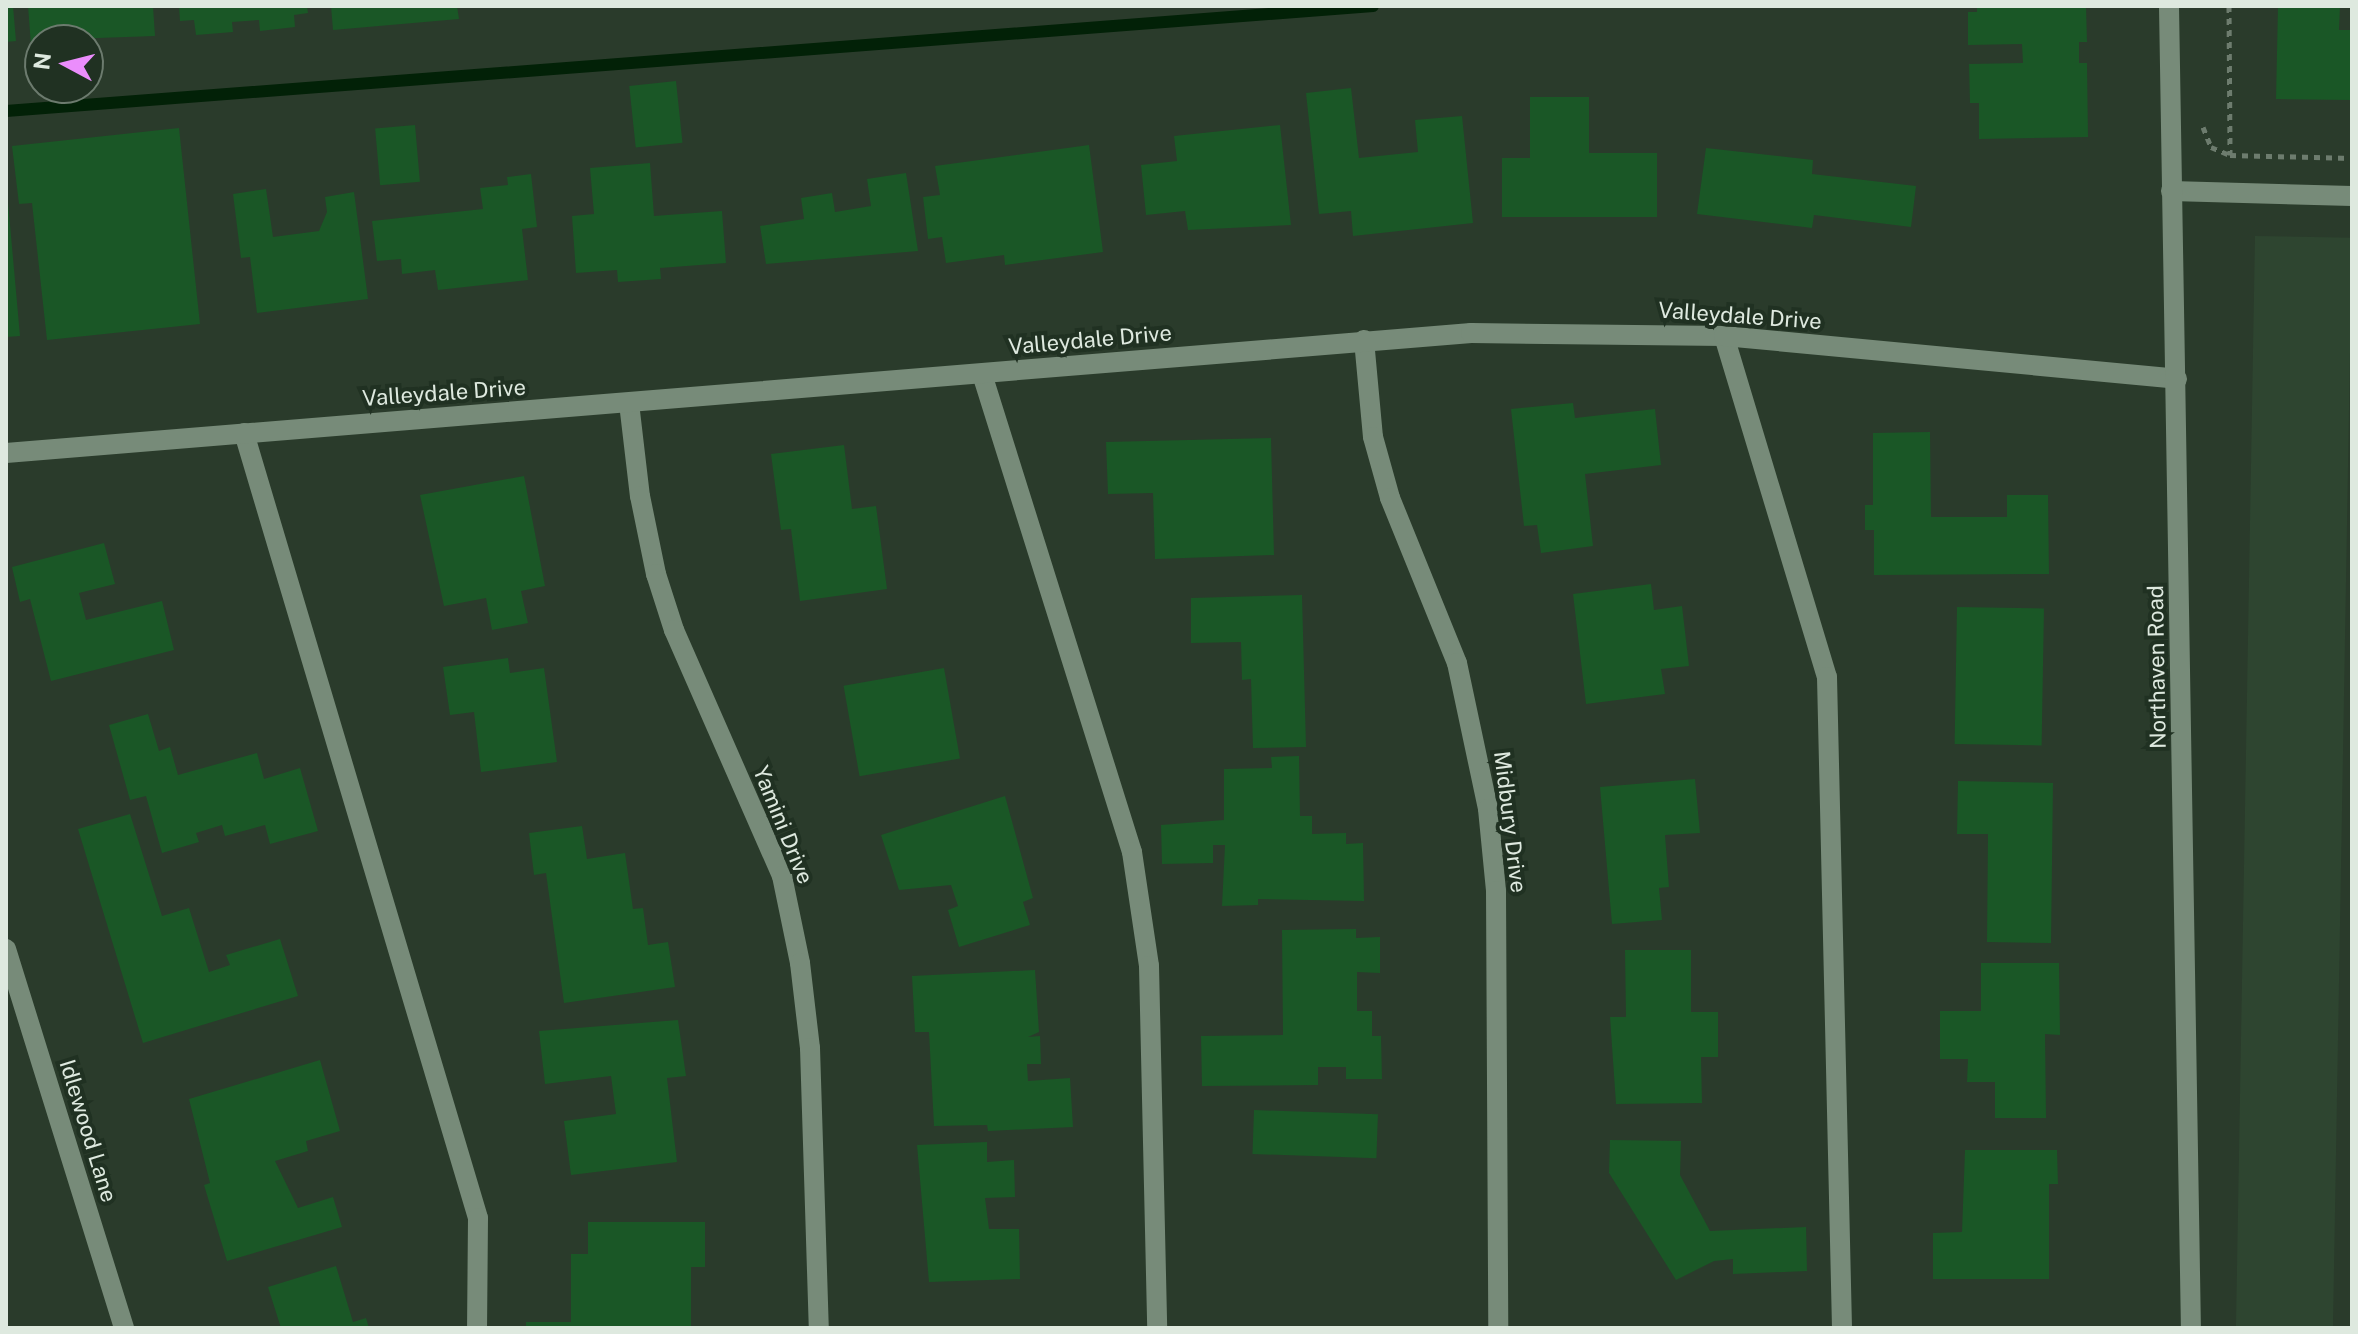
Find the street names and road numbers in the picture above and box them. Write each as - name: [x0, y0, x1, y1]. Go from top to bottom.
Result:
- street label: Valleydale Drive: [1657, 297, 1823, 335]
- street label: Valleydale Drive: [1007, 320, 1173, 360]
- street label: Valleydale Drive: [361, 374, 527, 412]
- street label: Northaven Road: [2142, 585, 2172, 749]
- street label: Midbury Drive: [1488, 750, 1532, 894]
- street label: Yamini Drive: [747, 762, 819, 888]
- street label: Idlewood Lane: [54, 1057, 122, 1205]

